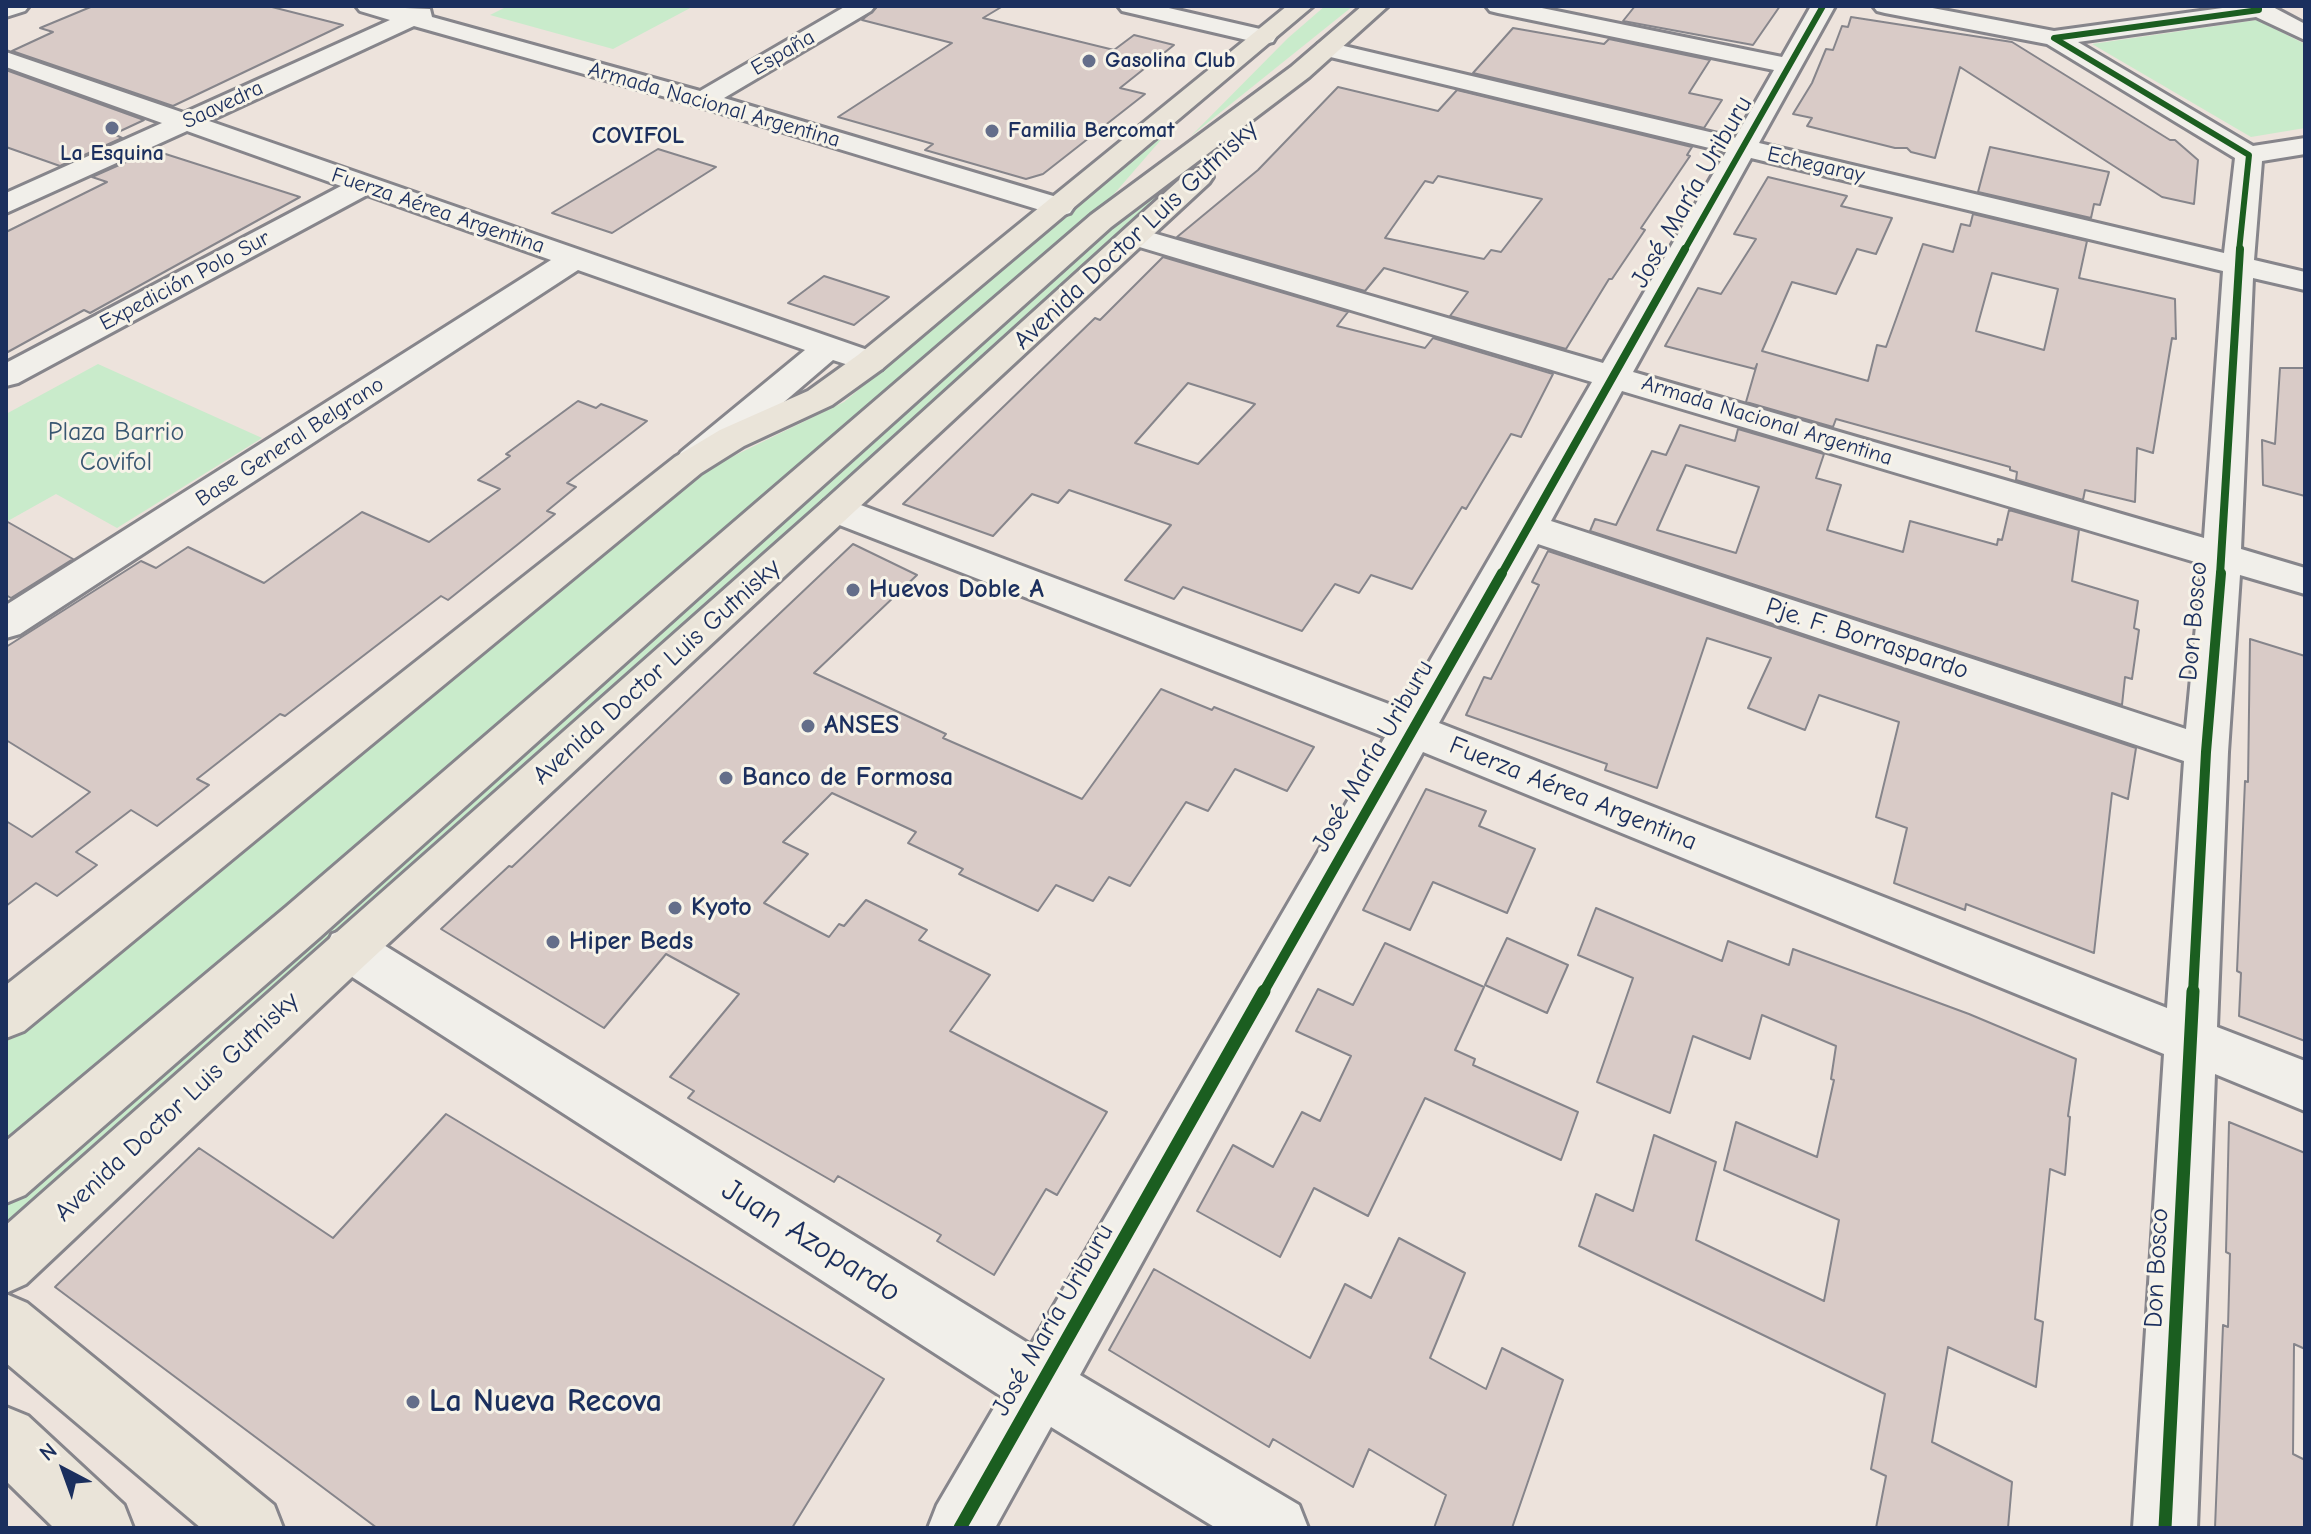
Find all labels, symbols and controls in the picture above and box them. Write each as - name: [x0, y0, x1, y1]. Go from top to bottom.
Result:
- street label: España: [747, 24, 819, 82]
- place label: Gasolina Club: [1105, 48, 1235, 74]
- marker: Gasolina Club: [1080, 52, 1098, 70]
- street label: Armada Nacional Argentina: [585, 56, 843, 154]
- street label: Saavedra: [178, 75, 268, 135]
- street label: José María Uriburu: [1624, 90, 1760, 294]
- street label: Avenida Doctor Luis Gutnisky: [1007, 114, 1265, 356]
- place label: Familia Bercomat: [1008, 118, 1174, 144]
- marker: La Esquina: [103, 119, 121, 137]
- district label: COVIFOL: [592, 122, 684, 150]
- marker: Familia Bercomat: [983, 122, 1001, 140]
- place label: La Esquina: [60, 141, 164, 167]
- street label: Echegaray: [1765, 141, 1867, 189]
- street label: Fuerza Aérea Argentina: [328, 162, 548, 260]
- street label: Expedición Polo Sur: [95, 225, 275, 337]
- street label: Armada Nacional Argentina: [1638, 370, 1896, 472]
- street label: Base General Belgrano: [191, 371, 389, 513]
- park label: Plaza Barrio Covifol: [48, 417, 184, 478]
- street label: Avenida Doctor Luis Gutnisky: [527, 552, 787, 792]
- street label: Don Bosco: [2173, 560, 2215, 682]
- place label: Huevos Doble A: [869, 574, 1044, 606]
- marker: Huevos Doble A: [844, 581, 862, 599]
- street label: Pje. F. Borraspardo: [1762, 591, 1972, 687]
- street label: José María Uriburu: [1305, 654, 1441, 858]
- place label: ANSES: [824, 710, 899, 742]
- marker: ANSES: [799, 717, 817, 735]
- street label: Fuerza Aérea Argentina: [1445, 730, 1701, 858]
- place label: Banco de Formosa: [742, 762, 953, 794]
- marker: Banco de Formosa: [717, 769, 735, 787]
- place label: Kyoto: [691, 892, 752, 924]
- marker: Kyoto: [666, 899, 684, 917]
- place label: Hiper Beds: [569, 926, 693, 958]
- marker: Hiper Beds: [544, 933, 562, 951]
- street label: Avenida Doctor Luis Gutnisky: [48, 986, 306, 1228]
- street label: Juan Azopardo: [714, 1171, 908, 1311]
- street label: Don Bosco: [2138, 1207, 2176, 1329]
- street label: José María Uriburu: [985, 1218, 1121, 1422]
- place label: La Nueva Recova: [429, 1383, 662, 1421]
- marker: La Nueva Recova: [404, 1393, 422, 1411]
- north arrow: [24, 1430, 104, 1510]
- text: N: [34, 1437, 62, 1466]

